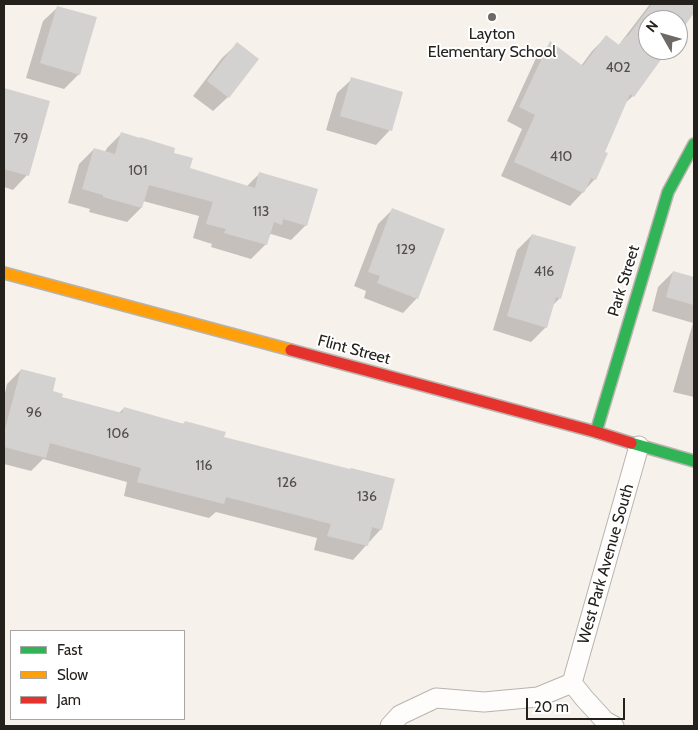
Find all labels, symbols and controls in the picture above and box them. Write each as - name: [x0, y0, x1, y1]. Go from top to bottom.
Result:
- north arrow: [638, 10, 688, 60]
- marker: Layton Elementary School: [486, 11, 498, 23]
- text: N: [642, 17, 662, 36]
- place label: Layton Elementary School: [428, 24, 556, 62]
- house number: 402: [605, 60, 631, 76]
- house number: 79: [14, 131, 28, 147]
- house number: 410: [550, 149, 572, 165]
- house number: 101: [129, 163, 147, 179]
- house number: 113: [253, 204, 269, 220]
- house number: 129: [396, 242, 416, 258]
- street label: Park Street: [604, 243, 644, 319]
- house number: 416: [534, 264, 554, 280]
- street label: Flint Street: [316, 331, 392, 369]
- house number: 96: [26, 405, 42, 421]
- house number: 106: [107, 426, 129, 442]
- house number: 116: [195, 458, 213, 474]
- house number: 126: [277, 475, 297, 491]
- street label: West Park Avenue South: [574, 482, 638, 646]
- house number: 136: [357, 489, 377, 505]
- legend: [10, 630, 185, 720]
- text: Fast: [57, 641, 82, 659]
- text: Slow: [57, 666, 88, 684]
- scale bar: [528, 688, 627, 720]
- text: Jam: [57, 691, 81, 709]
- text: 20 m: [534, 698, 569, 716]

